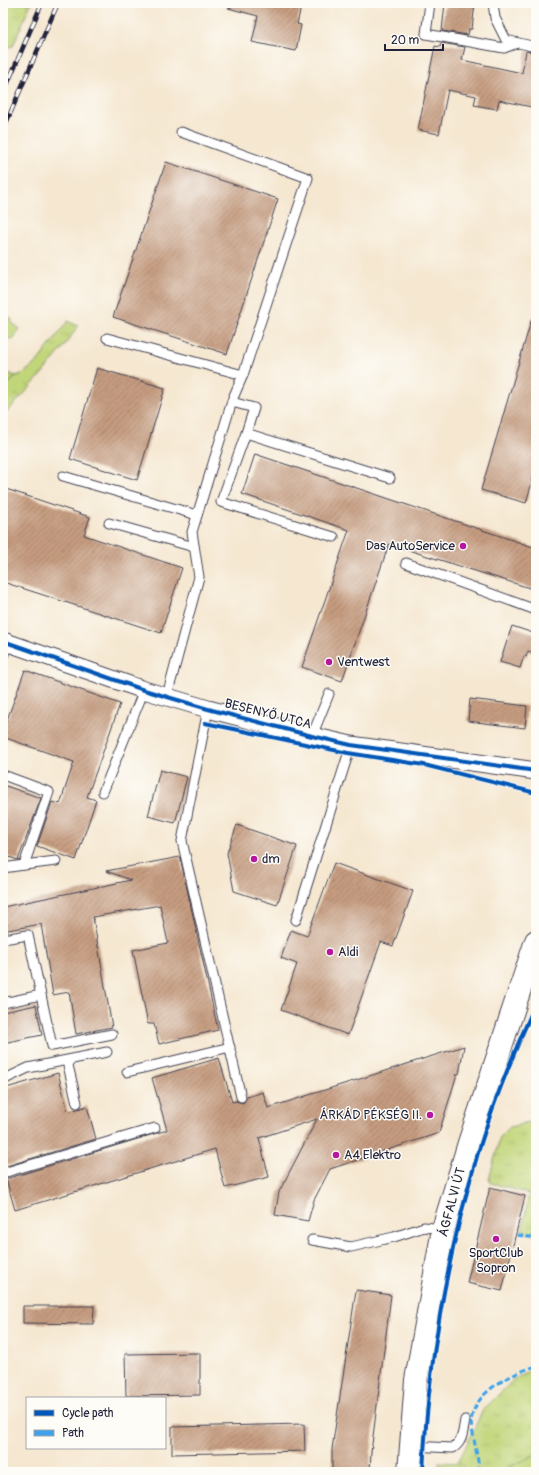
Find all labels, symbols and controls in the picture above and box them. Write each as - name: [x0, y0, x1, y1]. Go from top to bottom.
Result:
- scale bar: [385, 26, 443, 52]
- text: 20 m: [391, 33, 420, 48]
- place label: Das AutoService: [366, 538, 456, 554]
- marker: Das AutoService: [458, 541, 468, 551]
- place label: Ventwest: [337, 654, 390, 670]
- marker: Ventwest: [324, 657, 334, 667]
- street label: BESENYŐ UTCA: [223, 695, 314, 733]
- place label: dm: [262, 851, 280, 867]
- marker: dm: [249, 854, 259, 864]
- place label: Aldi: [338, 944, 358, 960]
- marker: Aldi: [325, 947, 335, 957]
- place label: ÁRKÁD PÉKSÉG II.: [319, 1107, 422, 1123]
- marker: ÁRKÁD PÉKSÉG II.: [425, 1110, 435, 1120]
- place label: A4 Elektro: [344, 1147, 401, 1163]
- marker: A4 Elektro: [331, 1150, 341, 1160]
- street label: ÁGFALVI ÚT: [435, 1166, 469, 1238]
- marker: SportClub Sopron: [491, 1234, 501, 1244]
- place label: SportClub Sopron: [469, 1245, 523, 1276]
- legend: [26, 1397, 166, 1449]
- text: Cycle path: [62, 1406, 114, 1421]
- text: Path: [62, 1426, 84, 1441]

